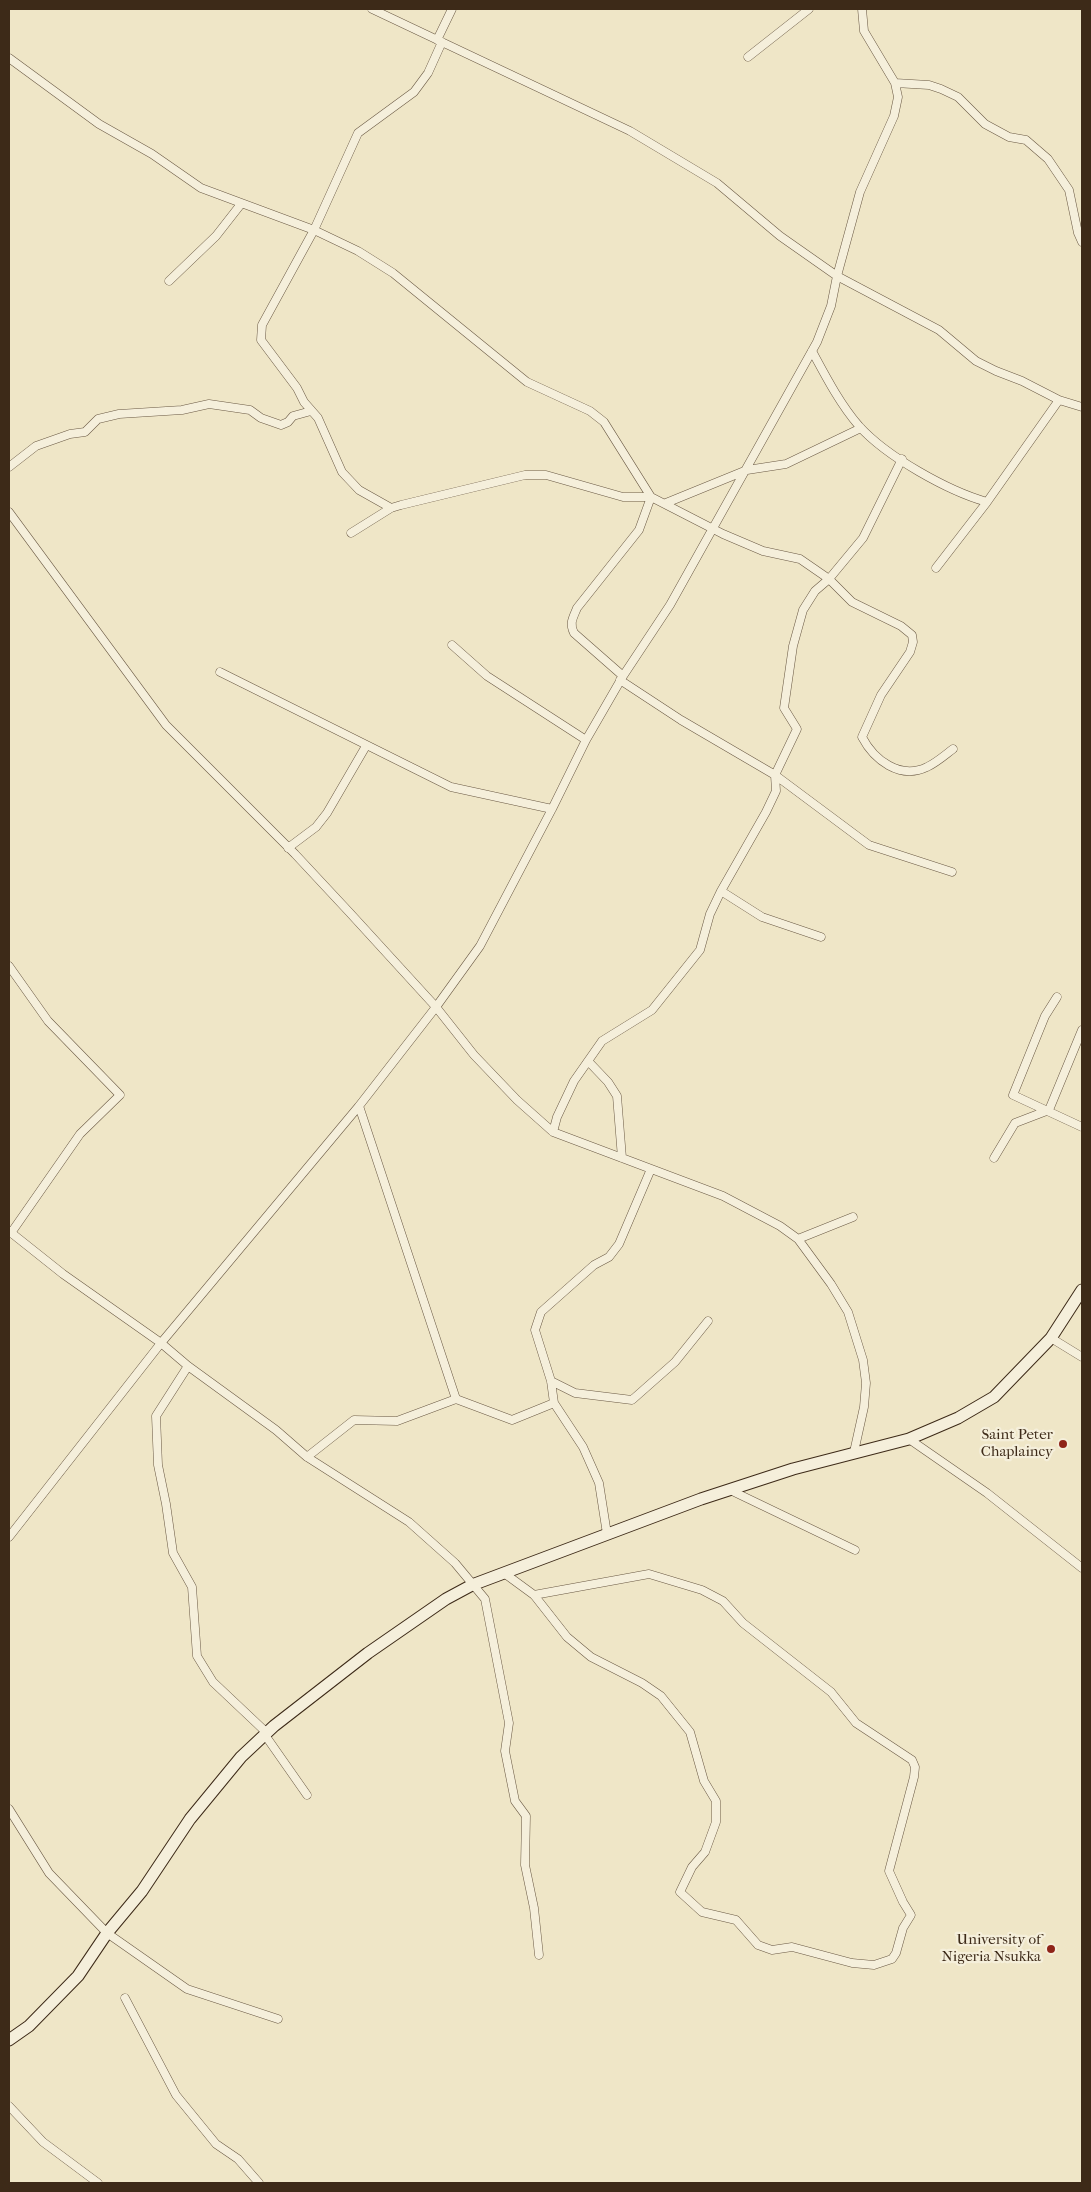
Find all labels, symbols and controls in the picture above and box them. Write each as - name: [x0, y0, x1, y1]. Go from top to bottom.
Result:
- place label: Saint Peter Chaplaincy: [981, 1426, 1053, 1461]
- marker: Saint Peter Chaplaincy: [1057, 1438, 1069, 1450]
- place label: University of Nigeria Nsukka: [942, 1931, 1041, 1966]
- marker: University of Nigeria Nsukka: [1045, 1943, 1057, 1955]

